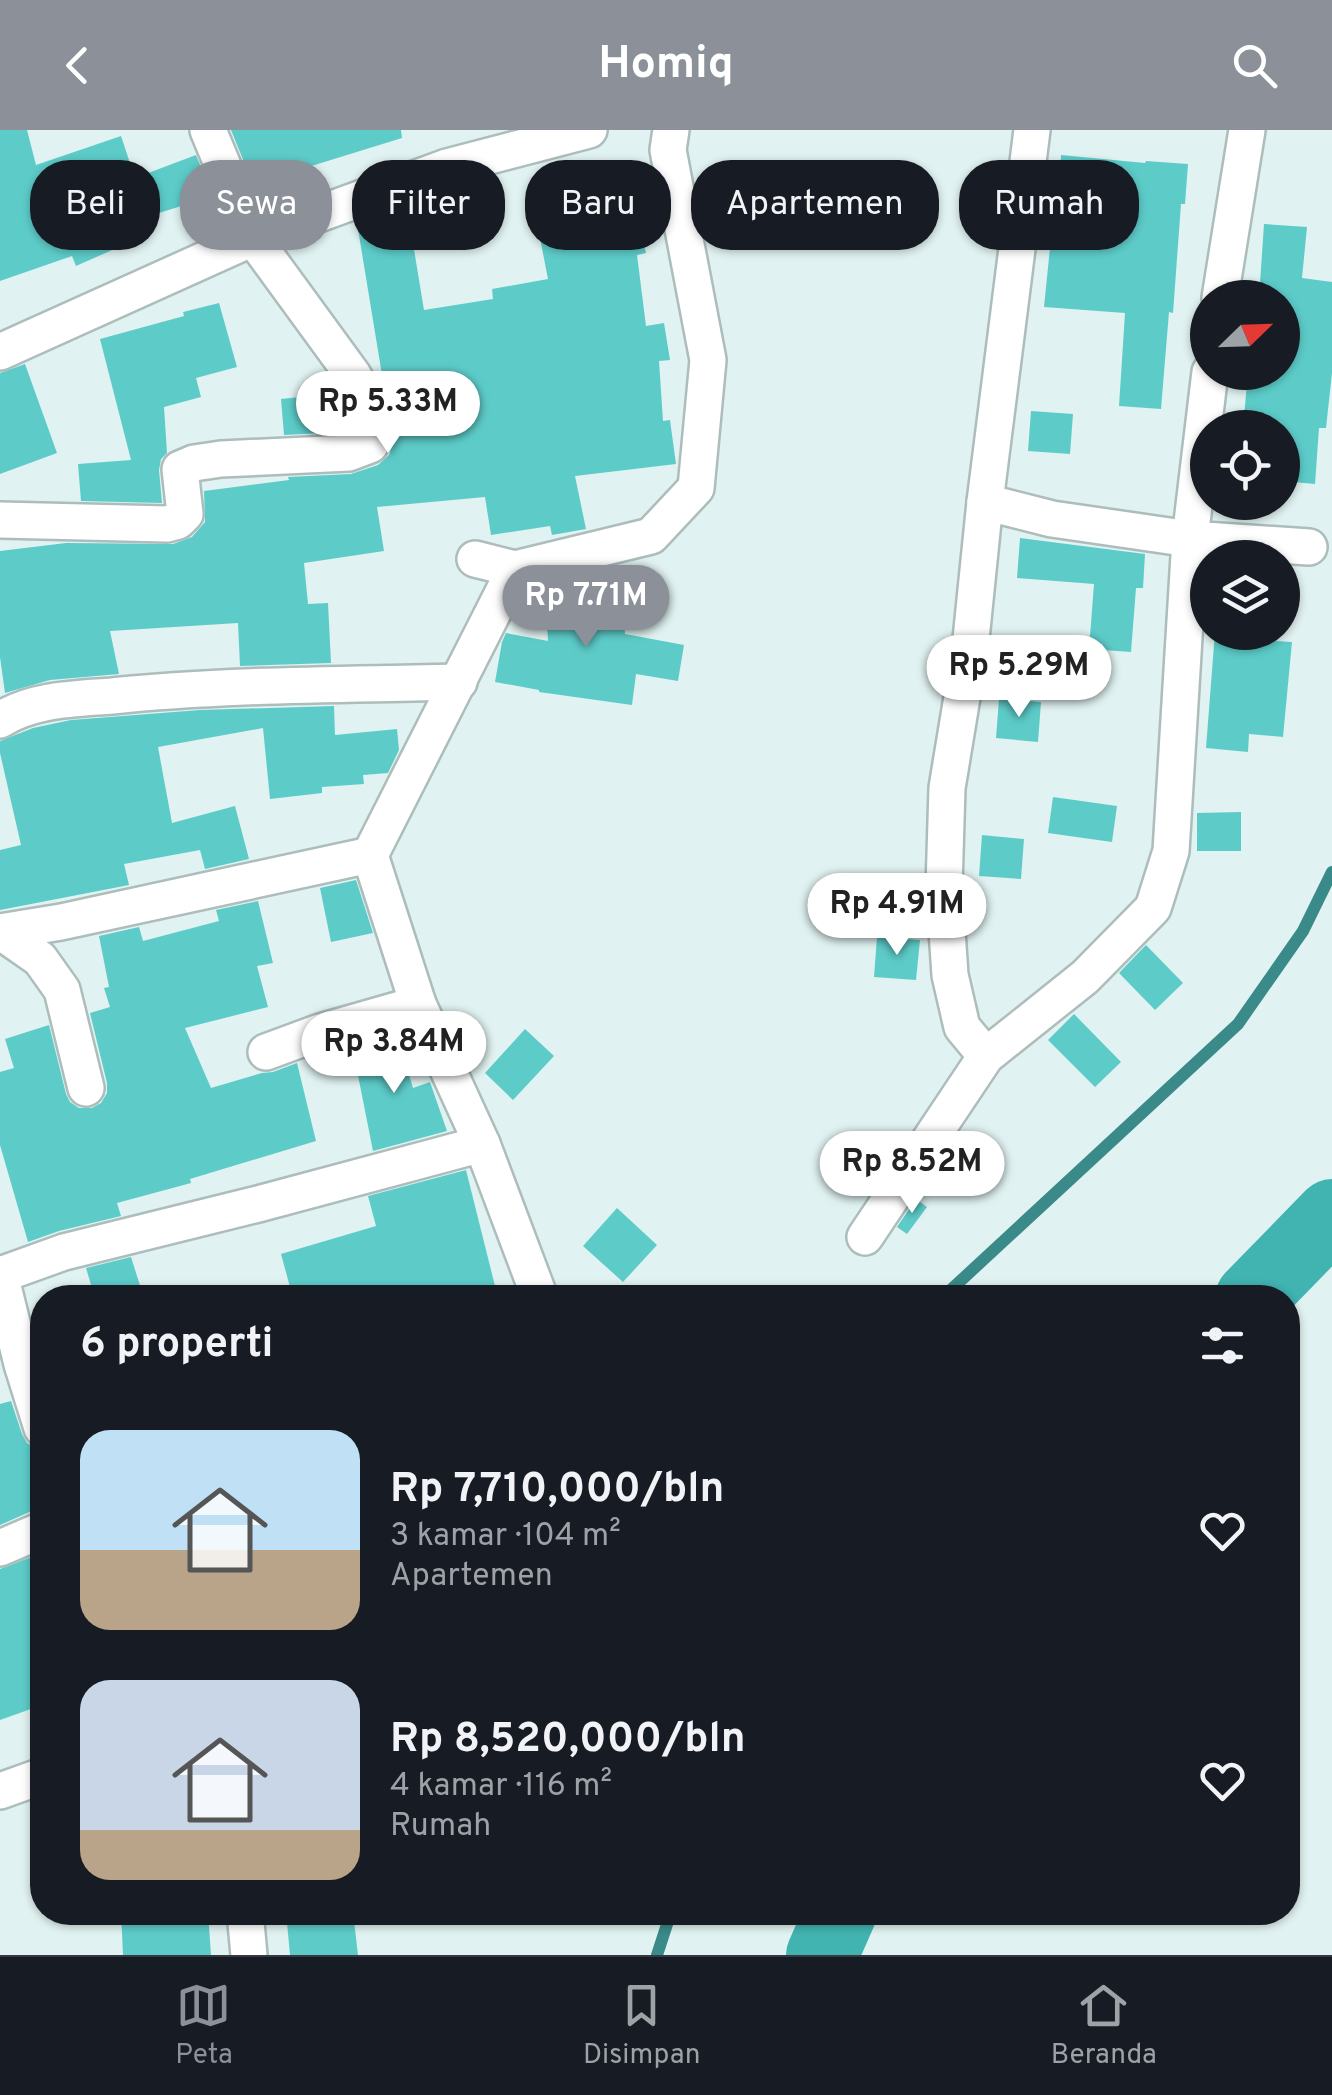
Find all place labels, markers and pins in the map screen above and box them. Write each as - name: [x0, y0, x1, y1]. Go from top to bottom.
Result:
- pin: Rp 5.33M: [285, 371, 491, 456]
- pin: Rp 7.71M: [483, 565, 689, 650]
- pin: Rp 5.29M: [916, 635, 1122, 720]
- pin: Rp 4.91M: [794, 873, 1000, 958]
- pin: Rp 3.84M: [291, 1011, 497, 1096]
- pin: Rp 8.52M: [809, 1131, 1015, 1216]

